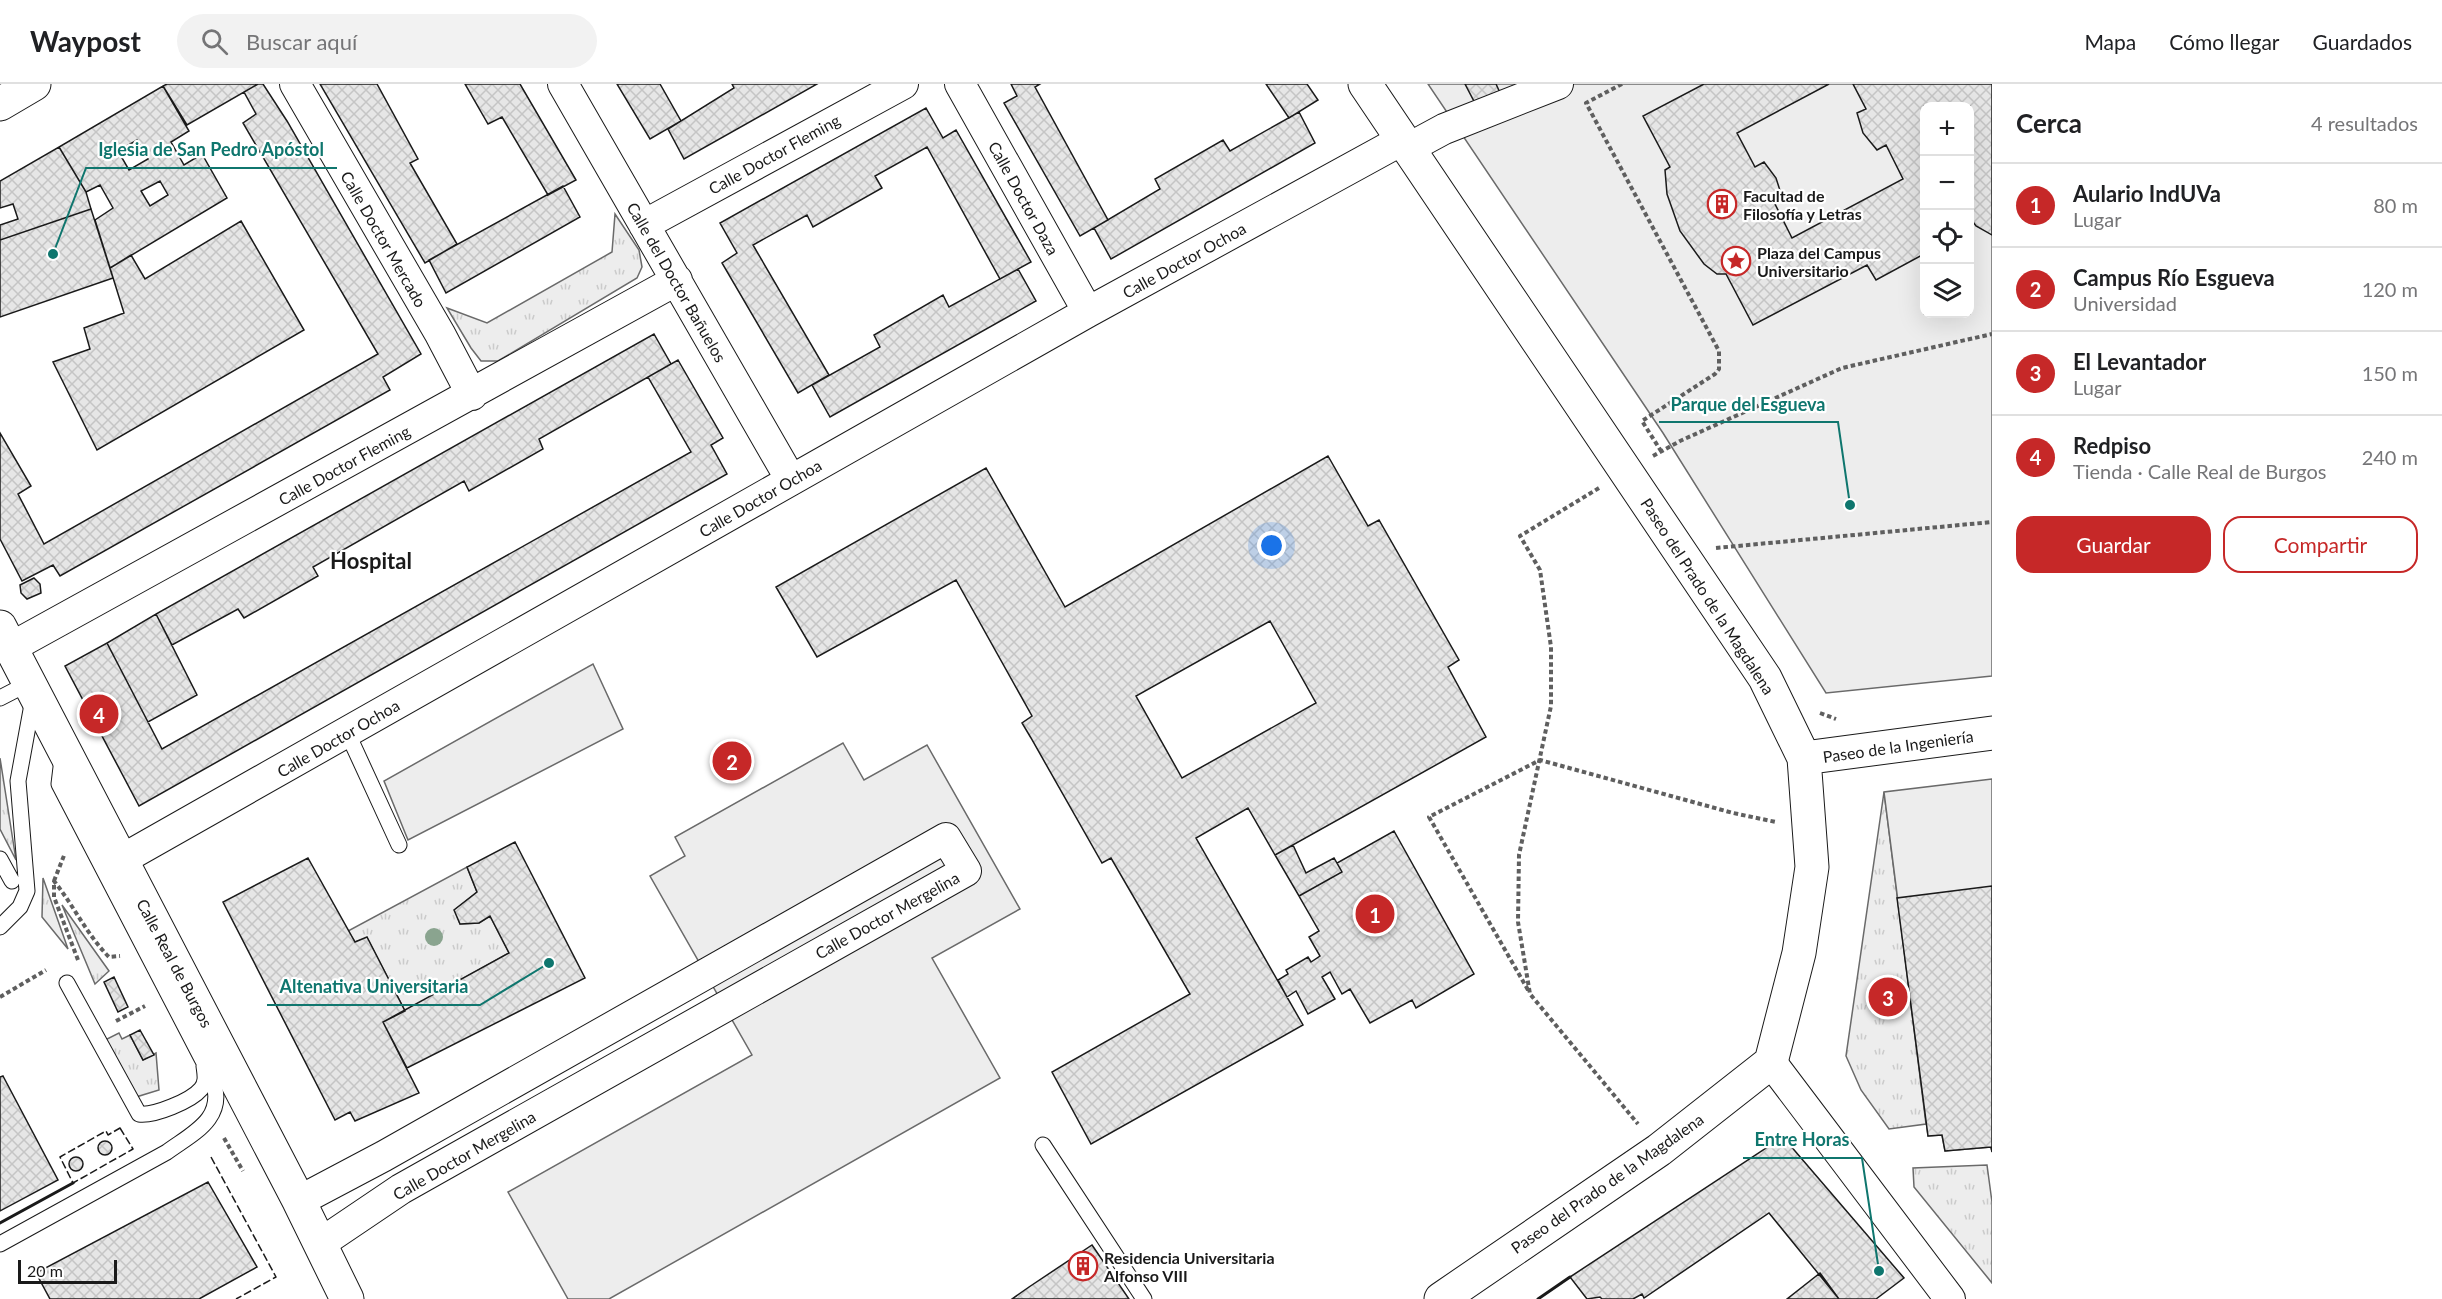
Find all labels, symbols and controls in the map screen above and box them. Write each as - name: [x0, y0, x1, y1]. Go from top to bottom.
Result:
- search box: [177, 14, 597, 68]
- text: Waypost: [30, 24, 141, 58]
- icon: search: [198, 25, 231, 58]
- text: Buscar aquí: [246, 28, 357, 55]
- text: Mapa: [2084, 29, 2136, 54]
- text: Cómo llegar: [2169, 29, 2280, 54]
- text: Guardados: [2313, 29, 2412, 54]
- map controls: [1920, 102, 1974, 318]
- button: +: [1920, 102, 1974, 156]
- text: Cerca: [2016, 107, 2082, 139]
- street label: Calle Doctor Fleming: [705, 110, 843, 198]
- text: 4 resultados: [2311, 111, 2418, 135]
- callout: Iglesia de San Pedro Apóstol: [86, 132, 337, 168]
- text: Iglesia de San Pedro Apóstol: [98, 138, 324, 160]
- street label: Calle Doctor Daza: [985, 138, 1063, 258]
- button: −: [1920, 156, 1974, 210]
- street label: Calle Doctor Mercado: [337, 168, 431, 310]
- text: Aulario IndUVa: [2073, 180, 2221, 207]
- place label: Facultad de Filosofía y Letras: [1743, 186, 1862, 223]
- building icon: Facultad de Filosofía y Letras: [1706, 188, 1738, 220]
- text: 1: [2030, 193, 2041, 217]
- text: 80 m: [2373, 193, 2418, 217]
- street label: Calle del Doctor Bañuelos: [623, 199, 731, 365]
- text: Lugar: [2073, 207, 2121, 231]
- button: locate: [1920, 210, 1974, 264]
- street label: Calle Doctor Ochoa: [1119, 218, 1249, 302]
- place label: Plaza del Campus Universitario: [1757, 243, 1881, 280]
- place icon: Plaza del Campus Universitario: [1720, 245, 1752, 277]
- button: layers: [1920, 264, 1974, 318]
- text: Campus Río Esgueva: [2073, 264, 2275, 291]
- text: 2: [2030, 277, 2041, 301]
- text: 120 m: [2362, 277, 2418, 301]
- text: Universidad: [2073, 291, 2177, 315]
- text: El Levantador: [2073, 348, 2206, 375]
- text: 3: [2030, 361, 2041, 385]
- text: 150 m: [2362, 361, 2418, 385]
- text: Lugar: [2073, 375, 2121, 399]
- callout: Parque del Esgueva: [1659, 386, 1838, 422]
- text: Parque del Esgueva: [1671, 393, 1826, 415]
- street label: Calle Doctor Fleming: [275, 421, 413, 509]
- text: Redpiso: [2073, 432, 2151, 459]
- text: 4: [2030, 445, 2041, 469]
- text: 240 m: [2362, 445, 2418, 469]
- street label: Calle Doctor Ochoa: [695, 455, 825, 541]
- text: Tienda · Calle Real de Burgos: [2073, 459, 2327, 483]
- street label: Paseo del Prado de la Magdalena: [1637, 494, 1779, 698]
- button: Guardar: [2016, 516, 2211, 573]
- button: Compartir: [2223, 516, 2418, 573]
- your location: [1257, 531, 1286, 560]
- district label: Hospital: [330, 547, 412, 574]
- pin: 4: [80, 692, 118, 736]
- street label: Calle Doctor Ochoa: [273, 695, 403, 781]
- street label: Paseo de la Ingeniería: [1821, 726, 1975, 766]
- pin: 2: [712, 738, 752, 784]
- street label: Calle Doctor Mergelina: [812, 867, 962, 963]
- pin: 1: [1356, 892, 1394, 936]
- street label: Calle Real de Burgos: [133, 895, 217, 1031]
- callout: Altenativa Universitaria: [267, 969, 480, 1005]
- pin: 3: [1868, 974, 1908, 1020]
- text: Altenativa Universitaria: [279, 975, 468, 997]
- street label: Calle Doctor Mergelina: [389, 1106, 539, 1204]
- street label: Paseo del Prado de la Magdalena: [1507, 1109, 1707, 1257]
- callout: Entre Horas: [1743, 1122, 1862, 1158]
- text: Entre Horas: [1755, 1128, 1850, 1150]
- place label: Residencia Universitaria Alfonso VIII: [1103, 1248, 1275, 1285]
- building icon: Residencia Universitaria Alfonso VIII: [1067, 1250, 1099, 1282]
- scale bar: [18, 1257, 117, 1284]
- text: 20 m: [27, 1261, 63, 1280]

